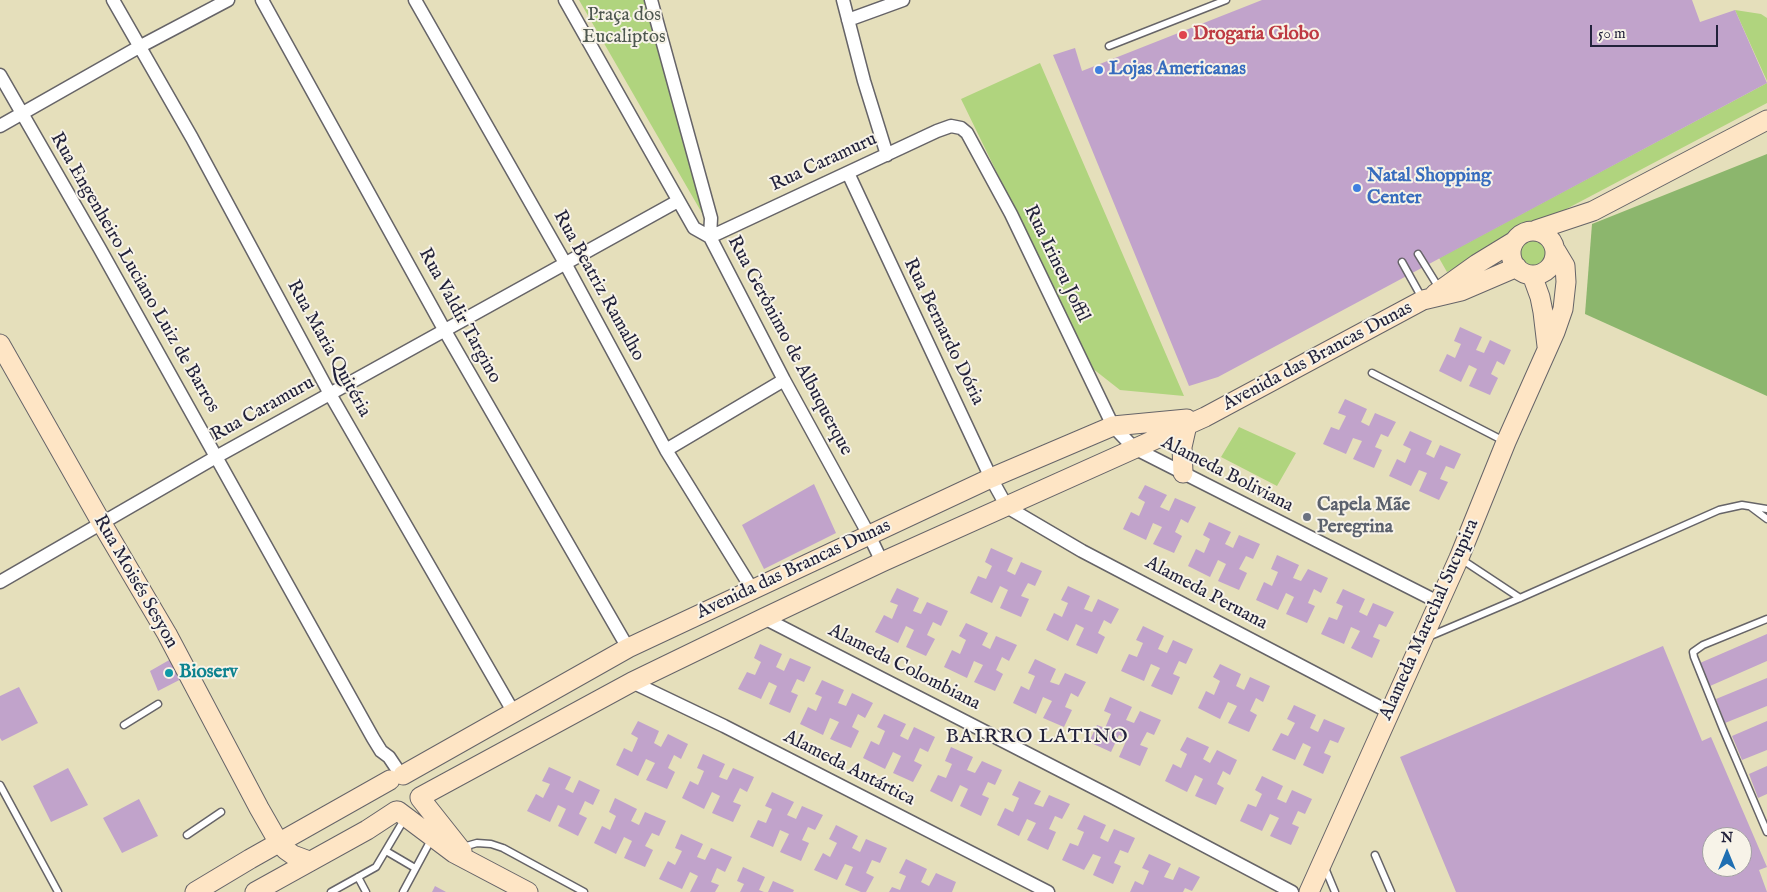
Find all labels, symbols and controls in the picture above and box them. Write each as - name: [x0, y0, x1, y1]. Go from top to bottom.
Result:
- park label: Praça dos Eucaliptos: [582, 5, 666, 49]
- scale bar: [1592, 15, 1720, 47]
- place label: Drogaria Globo: [1193, 24, 1319, 46]
- text: 50 m: [1598, 24, 1626, 43]
- marker: Drogaria Globo: [1177, 29, 1189, 41]
- place label: Lojas Americanas: [1109, 59, 1246, 81]
- marker: Lojas Americanas: [1093, 64, 1105, 76]
- street label: Rua Caramuru: [767, 128, 881, 198]
- street label: Rua Engenheiro Luciano Luiz de Barros: [44, 129, 224, 417]
- place label: Natal Shopping Center: [1367, 166, 1491, 210]
- marker: Natal Shopping Center: [1351, 182, 1363, 194]
- street label: Rua Irineu Joffil: [1018, 202, 1094, 326]
- street label: Rua Beatriz Ramalho: [547, 207, 649, 365]
- street label: Rua Gerônimo de Albuquerque: [721, 232, 857, 460]
- street label: Rua Valdir Targino: [412, 245, 506, 387]
- street label: Rua Bernardo Dória: [898, 255, 988, 409]
- street label: Rua Maria Quitéria: [281, 277, 375, 421]
- street label: Avenida das Brancas Dunas: [1219, 297, 1417, 417]
- street label: Rua Caramuru: [207, 372, 319, 448]
- street label: Alameda Boliviana: [1157, 432, 1297, 518]
- place label: Capela Mãe Peregrina: [1317, 495, 1410, 539]
- street label: Rua Moisés Sesyon: [88, 511, 182, 653]
- marker: Capela Mãe Peregrina: [1301, 511, 1313, 523]
- street label: Avenida das Brancas Dunas: [693, 515, 895, 625]
- street label: Alameda Marechal Sucupira: [1375, 516, 1485, 724]
- street label: Alameda Peruana: [1141, 552, 1271, 636]
- street label: Alameda Colombiana: [824, 620, 984, 716]
- place label: Bioserv: [179, 662, 238, 684]
- marker: Bioserv: [163, 667, 175, 679]
- street label: Alameda Antártica: [779, 726, 919, 812]
- district label: BAIRRO LATINO: [944, 726, 1130, 750]
- north arrow: [1702, 827, 1752, 877]
- text: N: [1721, 829, 1733, 847]

